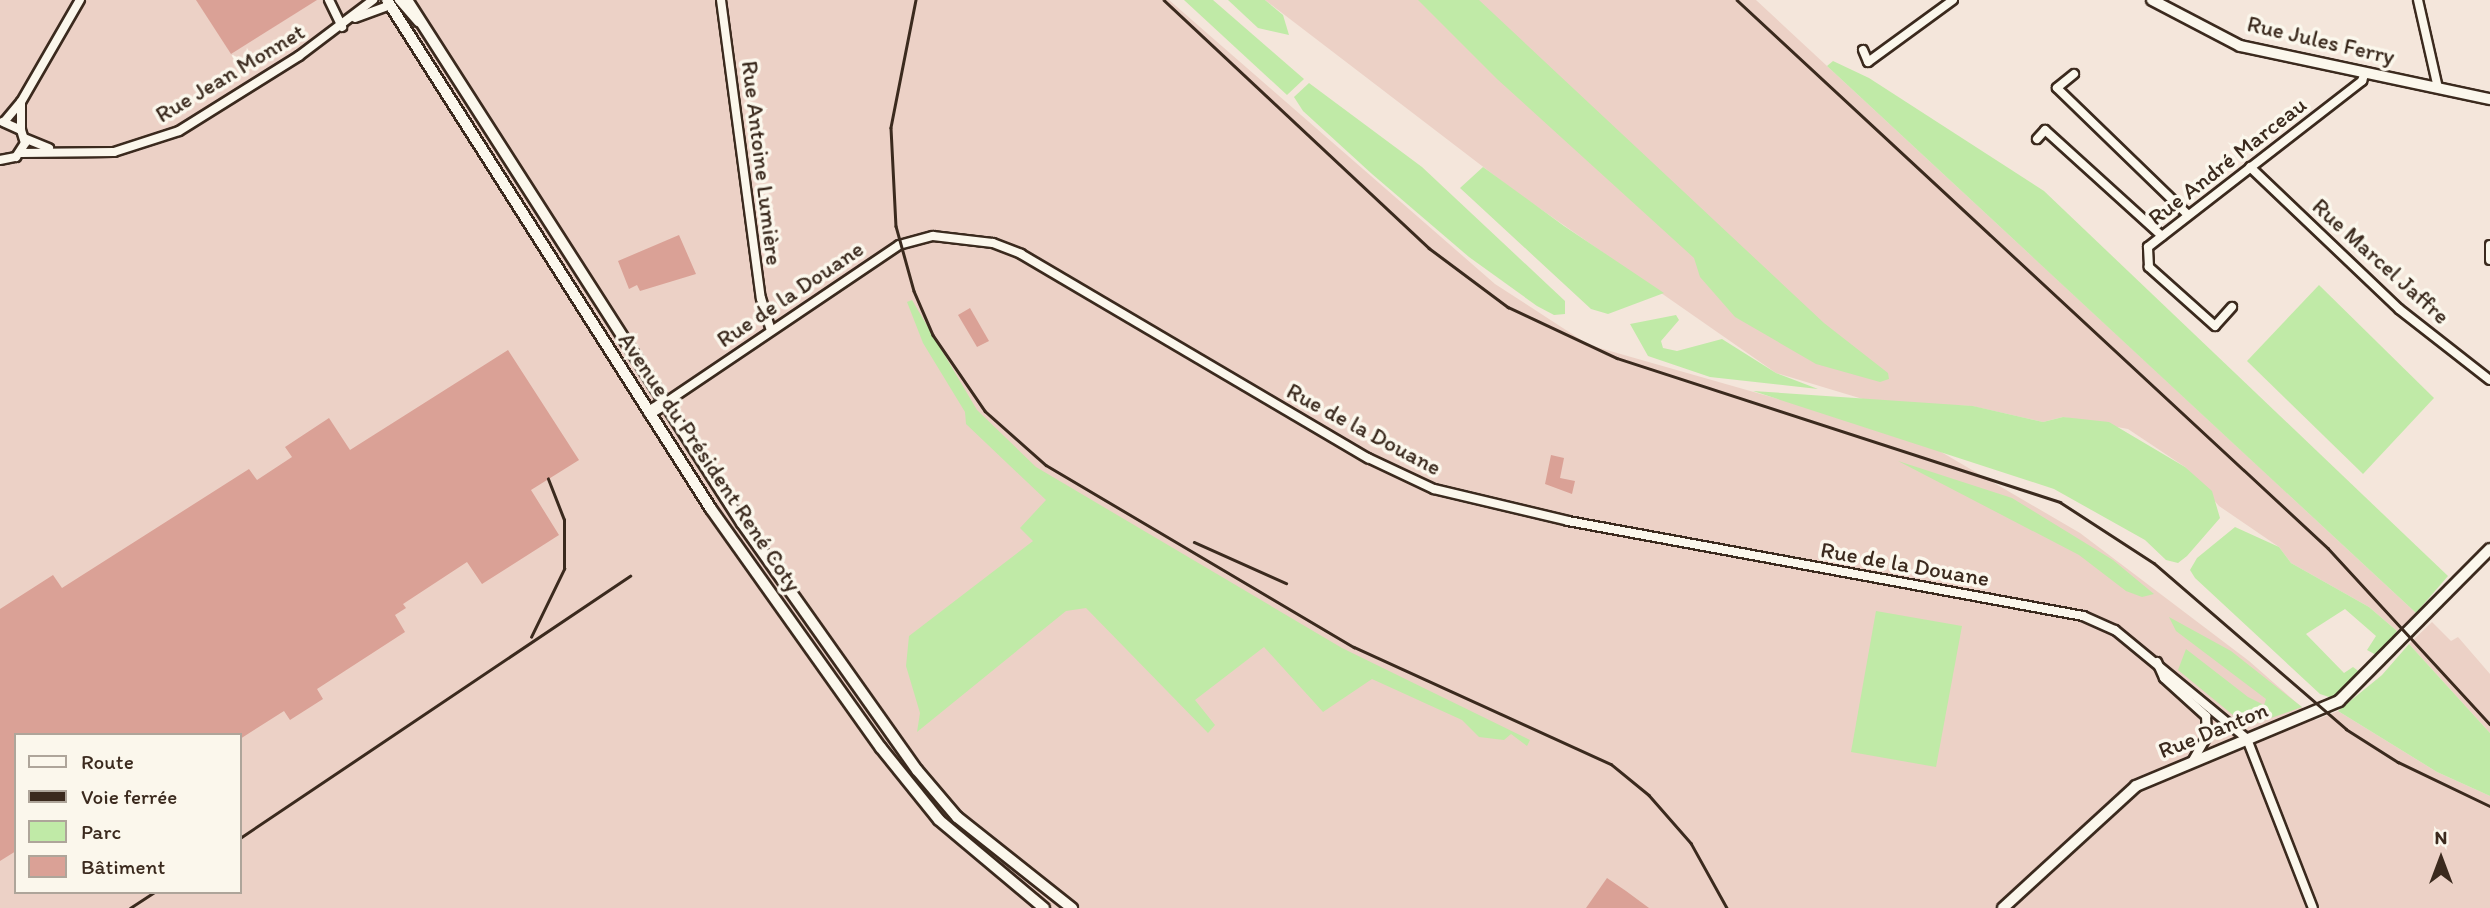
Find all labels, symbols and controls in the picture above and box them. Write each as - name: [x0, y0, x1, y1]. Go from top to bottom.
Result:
- street label: Rue Jules Ferry: [2245, 10, 2397, 70]
- street label: Rue Jean Monnet: [150, 18, 310, 128]
- street label: Rue Antoine Lumière: [736, 59, 788, 267]
- street label: Rue André Marceau: [2142, 91, 2312, 231]
- street label: Rue Marcel Jaffre: [2307, 192, 2455, 330]
- street label: Rue de la Douane: [712, 235, 868, 353]
- street label: Avenue du Président René Coty: [613, 327, 807, 597]
- street label: Rue de la Douane: [1282, 377, 1446, 481]
- street label: Rue de la Douane: [1819, 536, 1991, 592]
- street label: Rue Danton: [2154, 695, 2272, 765]
- legend: [14, 733, 242, 894]
- text: Route: [81, 749, 134, 774]
- text: Voie ferrée: [81, 784, 177, 809]
- text: Parc: [81, 819, 121, 844]
- north arrow: [2406, 824, 2476, 894]
- text: N: [2435, 826, 2447, 849]
- text: Bâtiment: [81, 854, 165, 879]

